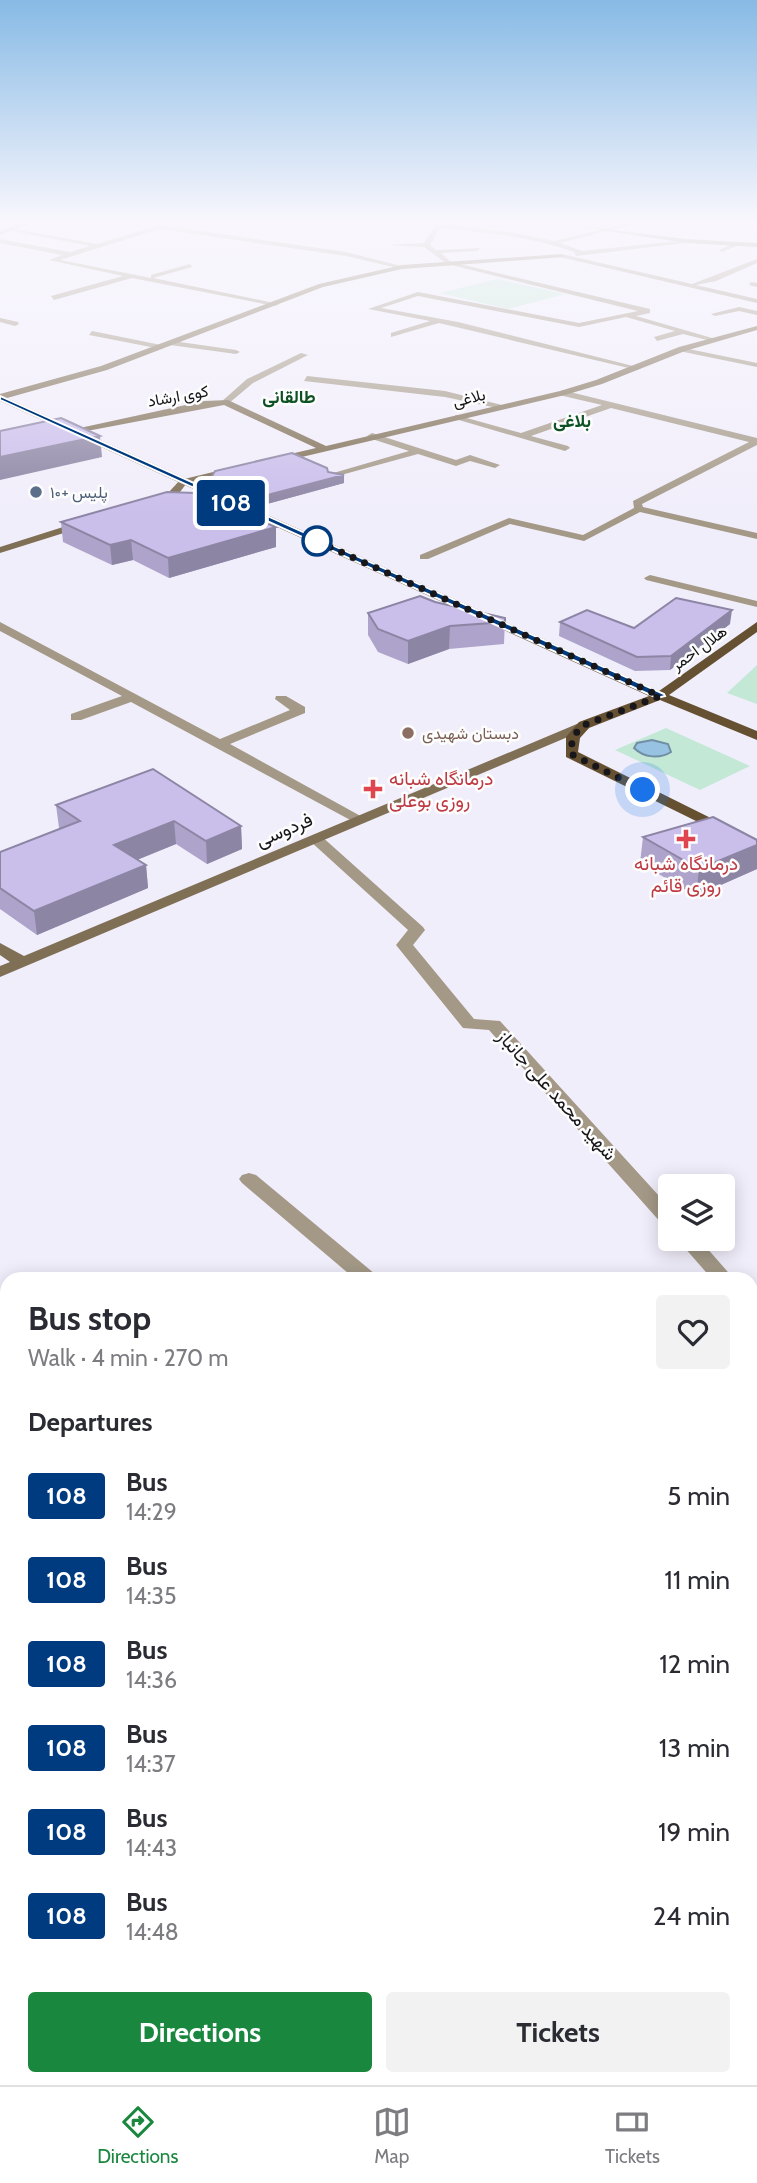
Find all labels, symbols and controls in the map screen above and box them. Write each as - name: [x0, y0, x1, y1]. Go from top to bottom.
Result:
- street label: کوی ارشاد: [146, 381, 210, 412]
- street label: بلاغی: [451, 385, 488, 412]
- district label: طالقانی: [262, 386, 316, 408]
- district label: بلاغی: [553, 410, 591, 432]
- line badge: 108: [191, 480, 271, 526]
- place label: پلیس +۱۰: [50, 483, 108, 504]
- marker: پلیس +۱۰: [28, 484, 44, 500]
- text: 108: [211, 488, 251, 517]
- unlabelled marker: [302, 526, 332, 556]
- street label: هلال احمر: [667, 621, 731, 676]
- place label: دبستان شهیدی: [422, 724, 519, 744]
- marker: دبستان شهیدی: [400, 725, 416, 741]
- place label: درمانگاه شبانه روزی بوعلی: [389, 767, 493, 812]
- your location: [625, 772, 660, 807]
- marker: درمانگاه شبانه روزی بوعلی: [363, 779, 383, 799]
- street label: فردوسی: [252, 808, 316, 852]
- marker: درمانگاه شبانه روزی قائم: [676, 829, 696, 849]
- place label: درمانگاه شبانه روزی قائم: [634, 852, 738, 898]
- street label: شهید محمد علی جانباز: [492, 1024, 622, 1165]
- map controls: [658, 1174, 735, 1251]
- button: layers: [658, 1174, 735, 1251]
- button: heart: [656, 1295, 730, 1369]
- text: Bus stop: [28, 1298, 151, 1338]
- text: Walk · 4 min · 270 m: [28, 1344, 228, 1372]
- text: Departures: [28, 1406, 152, 1438]
- text: Bus: [126, 1466, 167, 1498]
- text: 5 min: [667, 1480, 730, 1512]
- text: 108: [46, 1481, 87, 1510]
- text: 14:29: [126, 1498, 177, 1526]
- text: Bus: [126, 1550, 167, 1582]
- text: 11 min: [664, 1564, 730, 1596]
- text: 108: [46, 1565, 87, 1594]
- text: 14:35: [126, 1582, 176, 1610]
- text: Bus: [126, 1634, 167, 1666]
- text: 12 min: [659, 1648, 730, 1680]
- text: 108: [46, 1649, 87, 1678]
- text: 14:36: [126, 1666, 177, 1694]
- text: Bus: [126, 1718, 167, 1750]
- text: 13 min: [659, 1732, 730, 1764]
- text: 108: [46, 1733, 87, 1762]
- text: 14:37: [126, 1750, 176, 1778]
- text: Bus: [126, 1802, 167, 1834]
- text: 19 min: [658, 1816, 730, 1848]
- text: 108: [46, 1817, 87, 1846]
- text: 14:43: [126, 1834, 177, 1862]
- text: Bus: [126, 1886, 167, 1918]
- text: 24 min: [653, 1900, 730, 1932]
- text: 108: [46, 1901, 87, 1930]
- text: 14:48: [126, 1918, 179, 1946]
- button: Directions: [28, 1992, 372, 2072]
- button: Tickets: [386, 1992, 730, 2072]
- tab: Directions: [97, 2103, 178, 2168]
- tab: Map: [373, 2103, 411, 2168]
- tab: Tickets: [605, 2103, 660, 2168]

